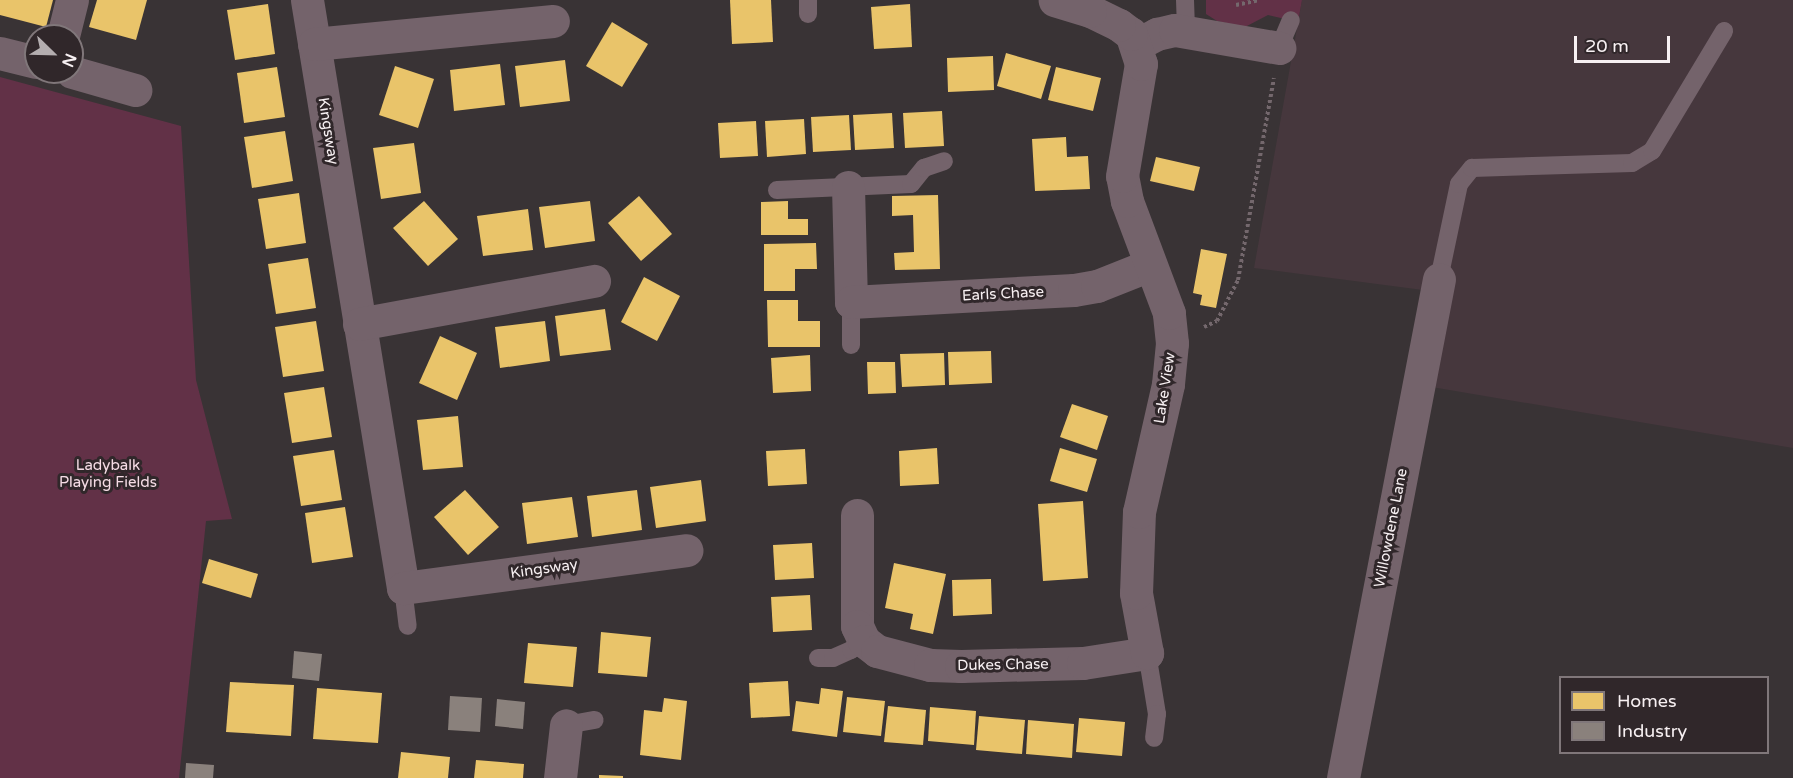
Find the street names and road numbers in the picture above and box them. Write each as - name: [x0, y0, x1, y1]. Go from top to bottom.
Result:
- street label: Kingsway: [314, 96, 342, 166]
- street label: Earls Chase: [962, 283, 1044, 305]
- street label: Lake View: [1150, 351, 1180, 425]
- street label: Willowdene Lane: [1371, 467, 1411, 589]
- street label: Kingsway: [509, 555, 579, 583]
- street label: Dukes Chase: [957, 655, 1049, 675]

